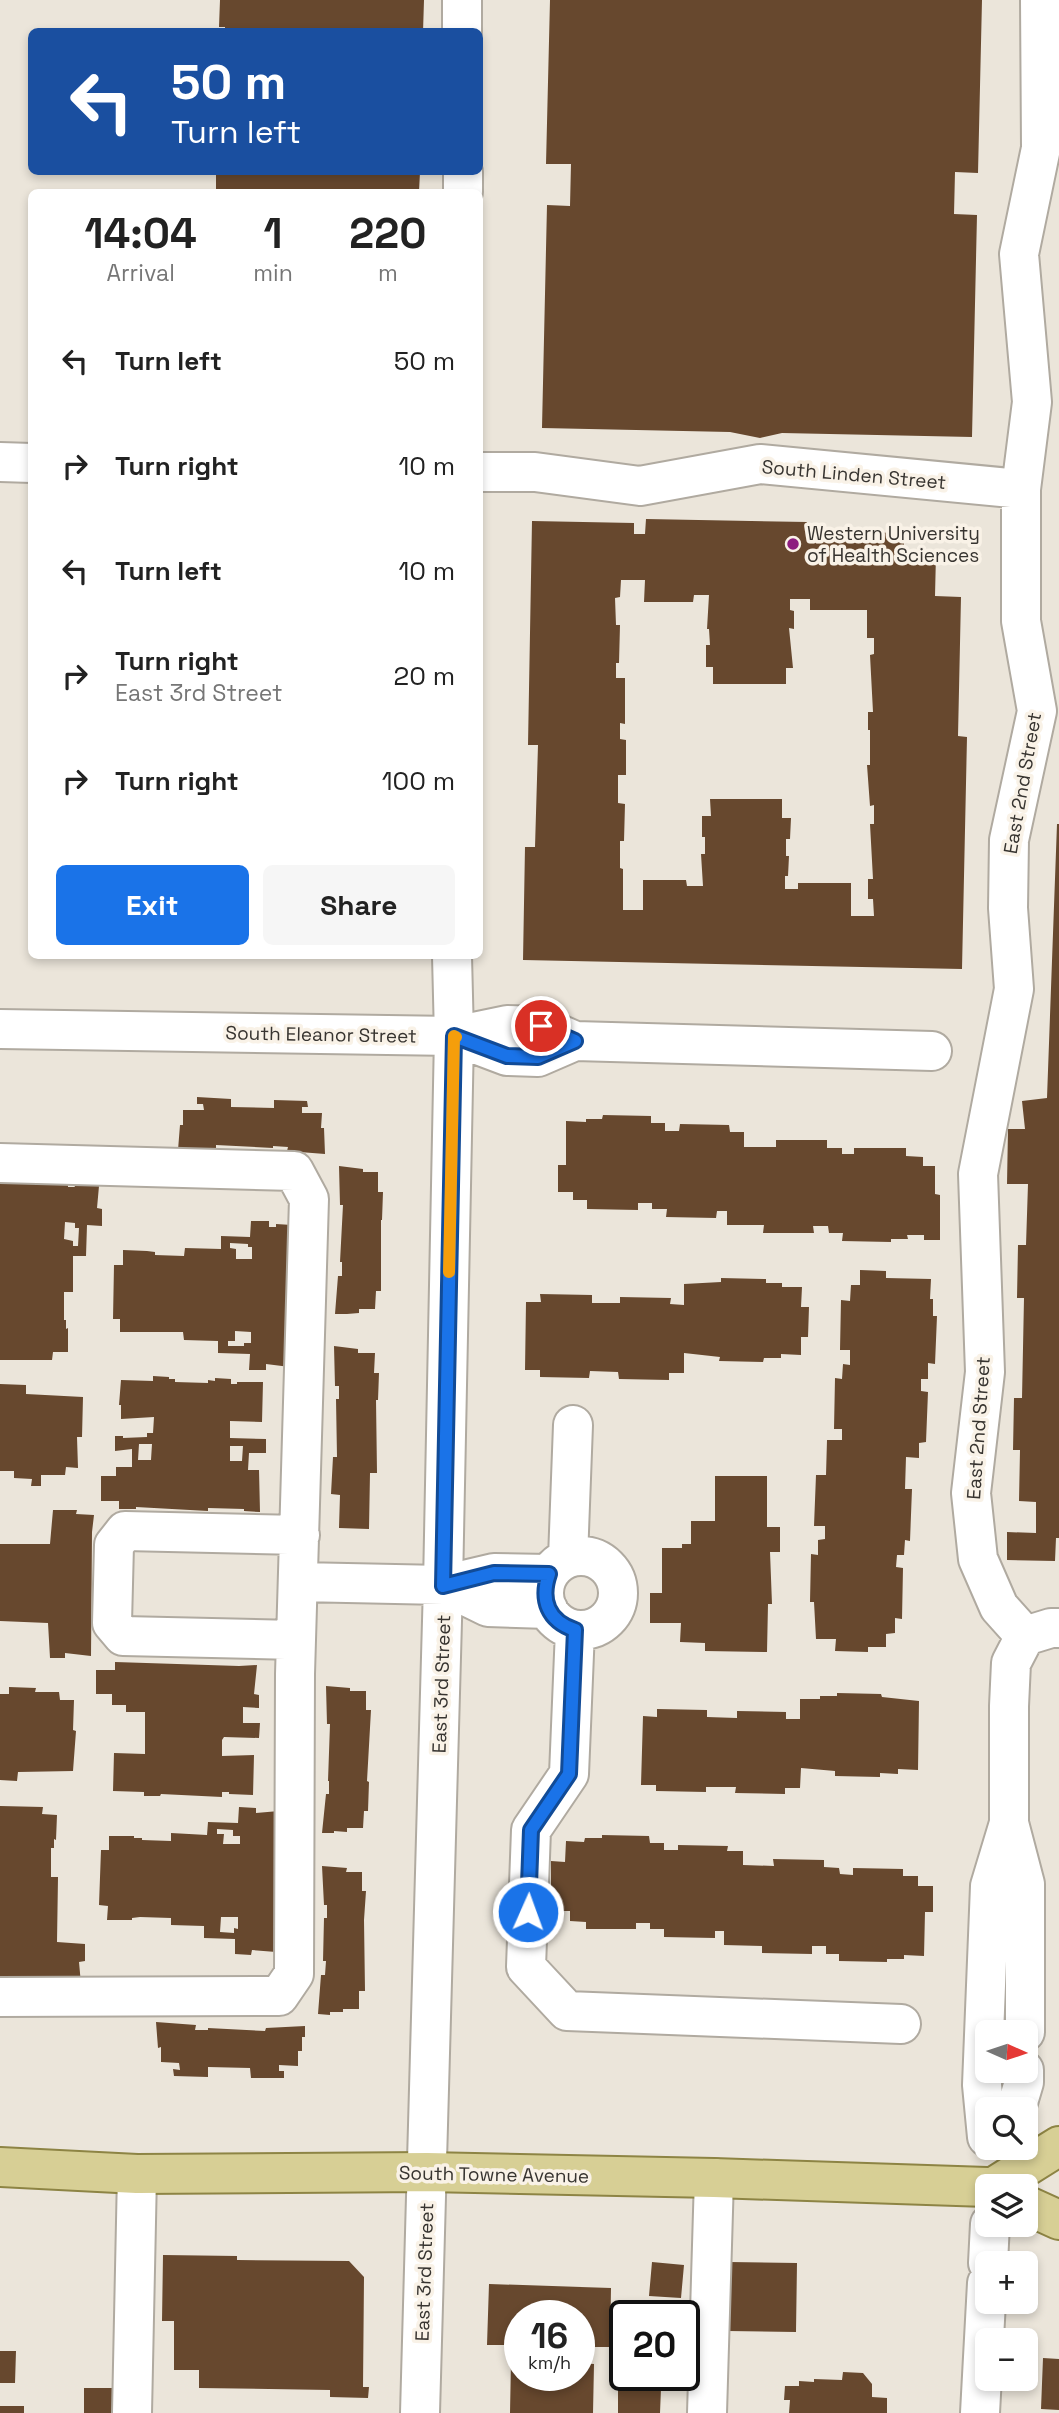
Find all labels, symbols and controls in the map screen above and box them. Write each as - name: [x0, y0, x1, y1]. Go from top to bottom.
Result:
- text: 50 m: [171, 51, 286, 113]
- icon: left: [56, 56, 147, 147]
- text: Turn left: [171, 112, 301, 152]
- text: 14:04: [85, 207, 197, 260]
- text: 1: [264, 207, 282, 260]
- text: 220: [349, 207, 426, 260]
- text: Arrival: [106, 258, 175, 288]
- text: min: [253, 258, 293, 288]
- text: m: [378, 258, 398, 288]
- icon: left: [56, 342, 94, 380]
- text: Turn left: [115, 344, 222, 378]
- text: 50 m: [394, 344, 455, 378]
- icon: right: [56, 447, 94, 485]
- text: Turn right: [115, 449, 239, 483]
- text: 10 m: [398, 449, 455, 483]
- street label: South Linden Street: [761, 454, 947, 495]
- place label: Western University of Health Sciences: [807, 521, 980, 568]
- marker: Western University of Health Sciences: [785, 536, 801, 552]
- icon: left: [56, 552, 94, 590]
- text: Turn left: [115, 554, 222, 588]
- text: 10 m: [398, 554, 455, 588]
- text: Turn right: [115, 644, 239, 678]
- icon: right: [56, 657, 94, 695]
- text: 20 m: [394, 659, 455, 693]
- text: East 3rd Street: [115, 678, 283, 708]
- street label: East 2nd Street: [998, 710, 1047, 856]
- icon: right: [56, 762, 94, 800]
- text: Turn right: [115, 764, 239, 798]
- text: 100 m: [382, 764, 455, 798]
- button: Exit: [56, 865, 249, 945]
- button: Share: [263, 865, 455, 945]
- pin: [511, 996, 571, 1056]
- icon: arrive: [522, 1007, 560, 1045]
- street label: South Eleanor Street: [225, 1020, 417, 1049]
- street label: East 2nd Street: [961, 1356, 996, 1500]
- street label: East 3rd Street: [427, 1614, 456, 1754]
- position arrow: [491, 1875, 565, 1949]
- north arrow: [975, 2020, 1038, 2082]
- map controls: [975, 2020, 1038, 2391]
- button: search: [975, 2097, 1038, 2160]
- street label: South Towne Avenue: [399, 2160, 589, 2189]
- button: layers: [975, 2174, 1038, 2237]
- street label: East 3rd Street: [410, 2202, 439, 2342]
- button: +: [975, 2251, 1038, 2314]
- speed limit sign: 20: [609, 2300, 700, 2391]
- text: 16: [531, 2314, 568, 2358]
- button: −: [975, 2328, 1038, 2391]
- text: km/h: [528, 2351, 571, 2374]

